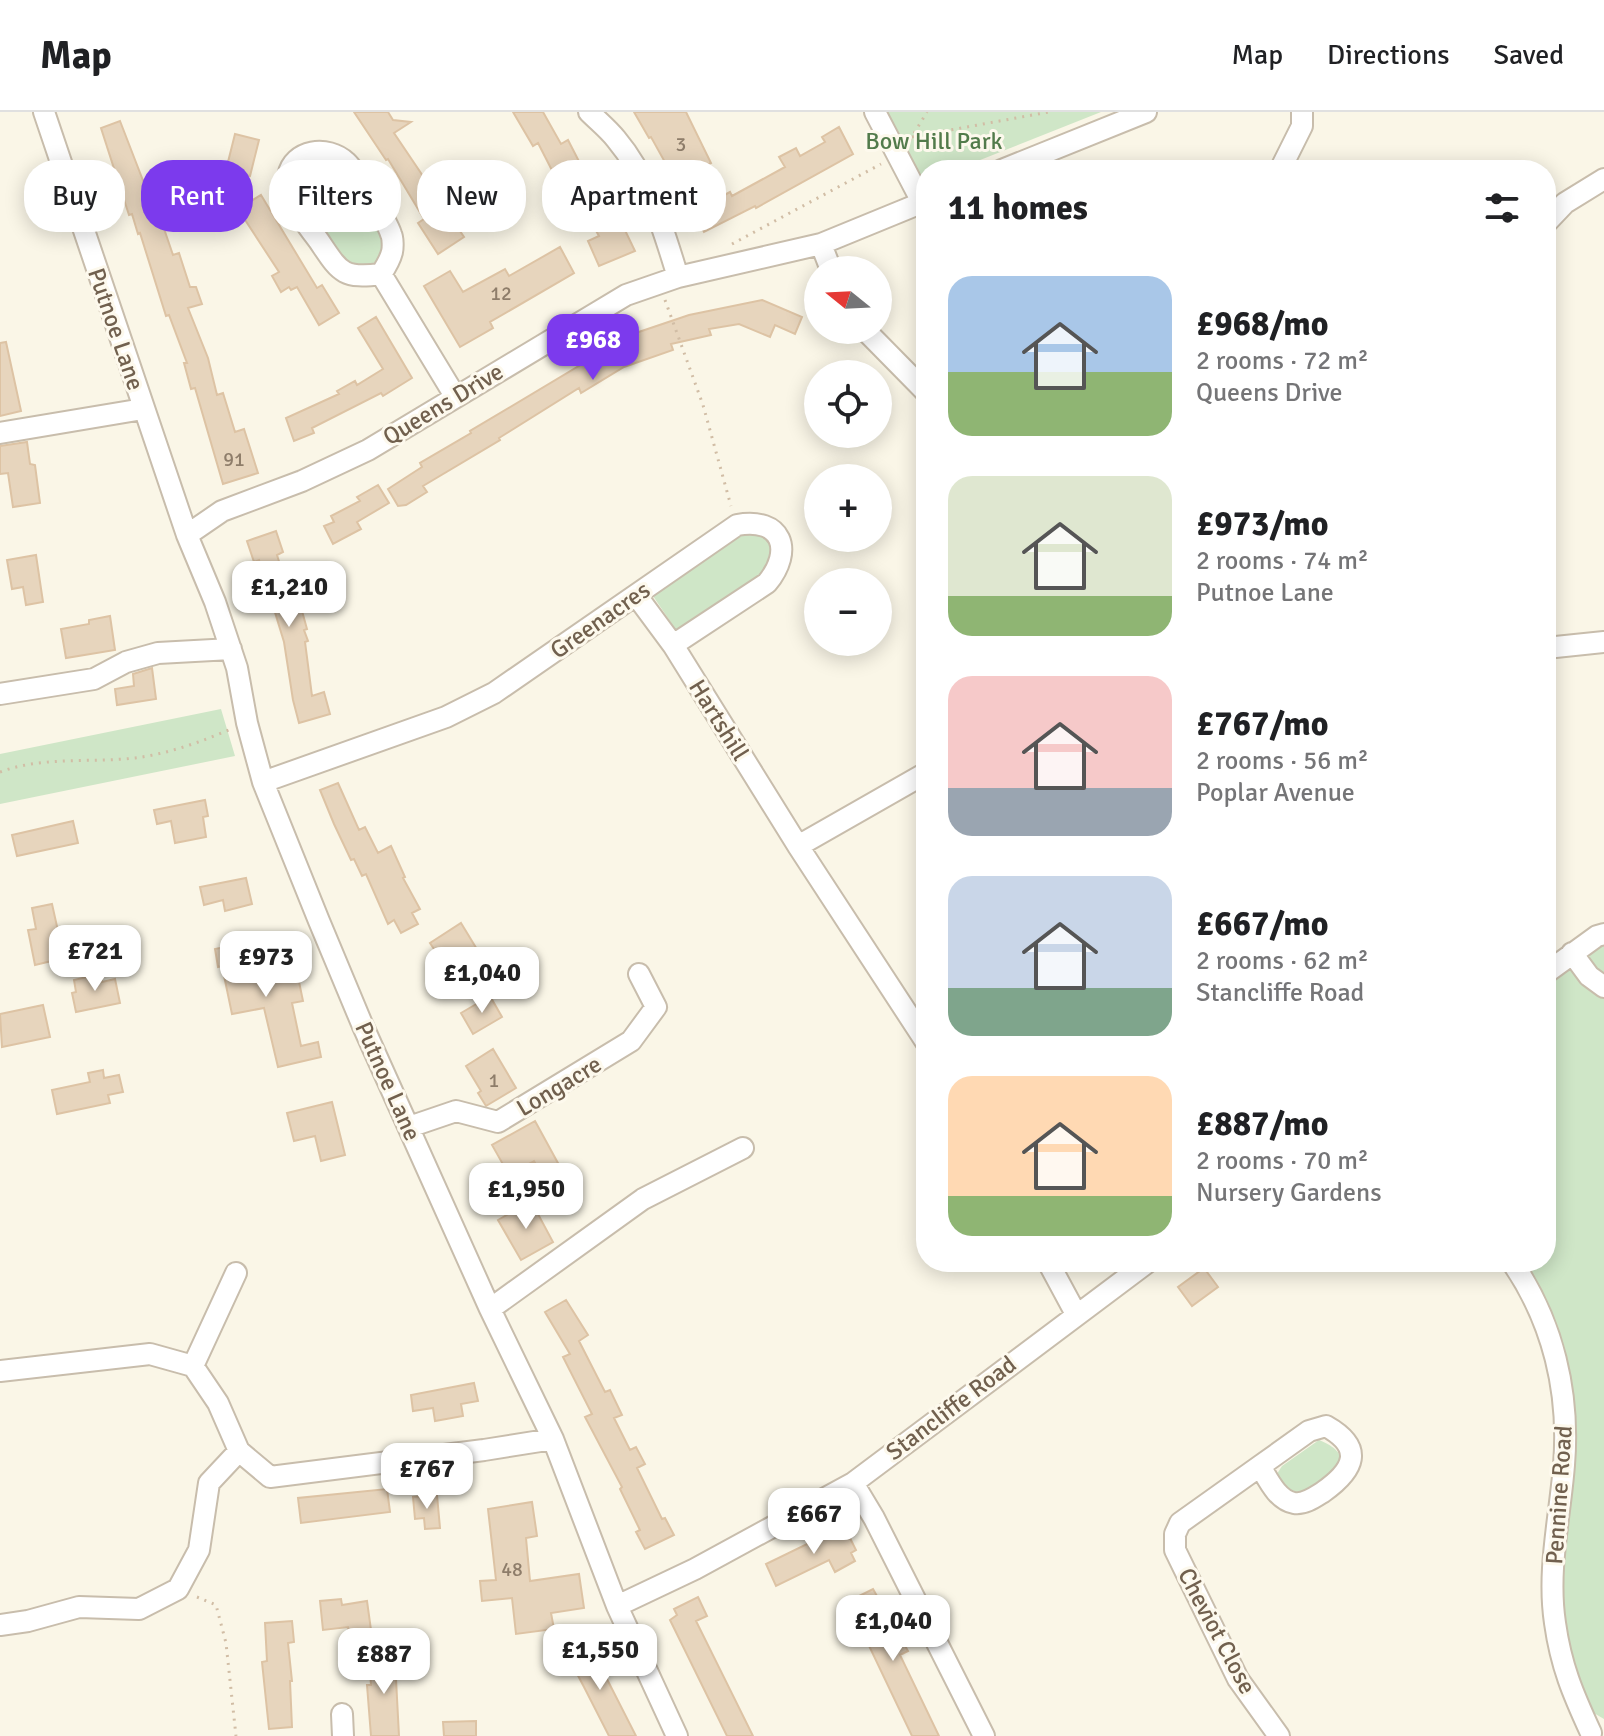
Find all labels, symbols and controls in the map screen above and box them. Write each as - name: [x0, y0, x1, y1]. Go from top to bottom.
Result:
- text: Map: [40, 32, 112, 79]
- text: Map: [1231, 38, 1283, 72]
- text: Directions: [1327, 38, 1449, 72]
- text: Saved: [1493, 38, 1564, 72]
- park label: Bow Hill Park: [865, 126, 1003, 156]
- house number: 3: [676, 132, 686, 157]
- chip: Buy: [24, 160, 125, 232]
- chip: Rent: [141, 160, 253, 232]
- chip: Filters: [269, 160, 401, 232]
- chip: New: [417, 160, 526, 232]
- chip: Apartment: [542, 160, 726, 232]
- icon: filters: [1480, 186, 1524, 230]
- text: 11 homes: [948, 187, 1088, 229]
- north arrow: [804, 256, 892, 344]
- map controls: [804, 256, 892, 656]
- street label: Putnoe Lane: [81, 264, 151, 394]
- house number: 12: [490, 281, 512, 306]
- text: £968/mo: [1196, 303, 1329, 345]
- icon: home: [1012, 308, 1108, 404]
- pin: £968: [546, 314, 640, 382]
- text: £968: [565, 324, 621, 356]
- text: 2 rooms · 72 m²: [1196, 345, 1369, 377]
- street label: Queens Drive: [377, 356, 509, 452]
- button: locate: [804, 360, 892, 448]
- text: Queens Drive: [1196, 377, 1343, 409]
- house number: 91: [223, 447, 245, 472]
- button: +: [804, 464, 892, 552]
- text: £973/mo: [1196, 503, 1329, 545]
- icon: home: [1012, 508, 1108, 604]
- text: 2 rooms · 74 m²: [1196, 545, 1369, 577]
- pin: £1,210: [224, 561, 354, 629]
- button: −: [804, 568, 892, 656]
- text: £1,210: [250, 571, 328, 603]
- street label: Greenacres: [544, 575, 656, 665]
- text: Putnoe Lane: [1196, 577, 1334, 609]
- street label: Hartshill: [682, 674, 756, 766]
- text: £767/mo: [1196, 703, 1329, 745]
- icon: home: [1012, 708, 1108, 804]
- text: 2 rooms · 56 m²: [1196, 745, 1369, 777]
- text: Poplar Avenue: [1196, 777, 1355, 809]
- text: £667/mo: [1196, 903, 1329, 945]
- icon: home: [1012, 908, 1108, 1004]
- pin: £721: [48, 925, 142, 993]
- pin: £973: [219, 931, 313, 999]
- text: £721: [67, 935, 123, 967]
- text: £973: [238, 941, 294, 973]
- text: 2 rooms · 62 m²: [1196, 945, 1369, 977]
- pin: £1,040: [417, 947, 547, 1015]
- text: £1,040: [443, 957, 521, 989]
- text: Stancliffe Road: [1196, 977, 1364, 1009]
- street label: Putnoe Lane: [348, 1017, 428, 1145]
- street label: Longacre: [511, 1049, 607, 1123]
- house number: 1: [489, 1068, 499, 1093]
- text: £887/mo: [1196, 1103, 1329, 1145]
- icon: home: [1012, 1108, 1108, 1204]
- text: 2 rooms · 70 m²: [1196, 1145, 1369, 1177]
- pin: £1,950: [461, 1163, 591, 1231]
- text: £1,950: [487, 1173, 565, 1205]
- text: Nursery Gardens: [1196, 1177, 1382, 1209]
- street label: Stancliffe Road: [880, 1349, 1022, 1467]
- street label: Pennine Road: [1539, 1424, 1579, 1566]
- pin: £767: [380, 1443, 474, 1511]
- text: £767: [399, 1453, 455, 1485]
- pin: £667: [767, 1488, 861, 1556]
- text: £667: [786, 1498, 842, 1530]
- house number: 48: [501, 1557, 523, 1582]
- street label: Cheviot Close: [1171, 1563, 1263, 1699]
- pin: £1,040: [828, 1595, 958, 1663]
- text: £1,040: [854, 1605, 932, 1637]
- pin: £1,550: [535, 1624, 665, 1692]
- pin: £887: [337, 1628, 431, 1696]
- text: £1,550: [561, 1634, 639, 1666]
- text: £887: [356, 1638, 412, 1670]

